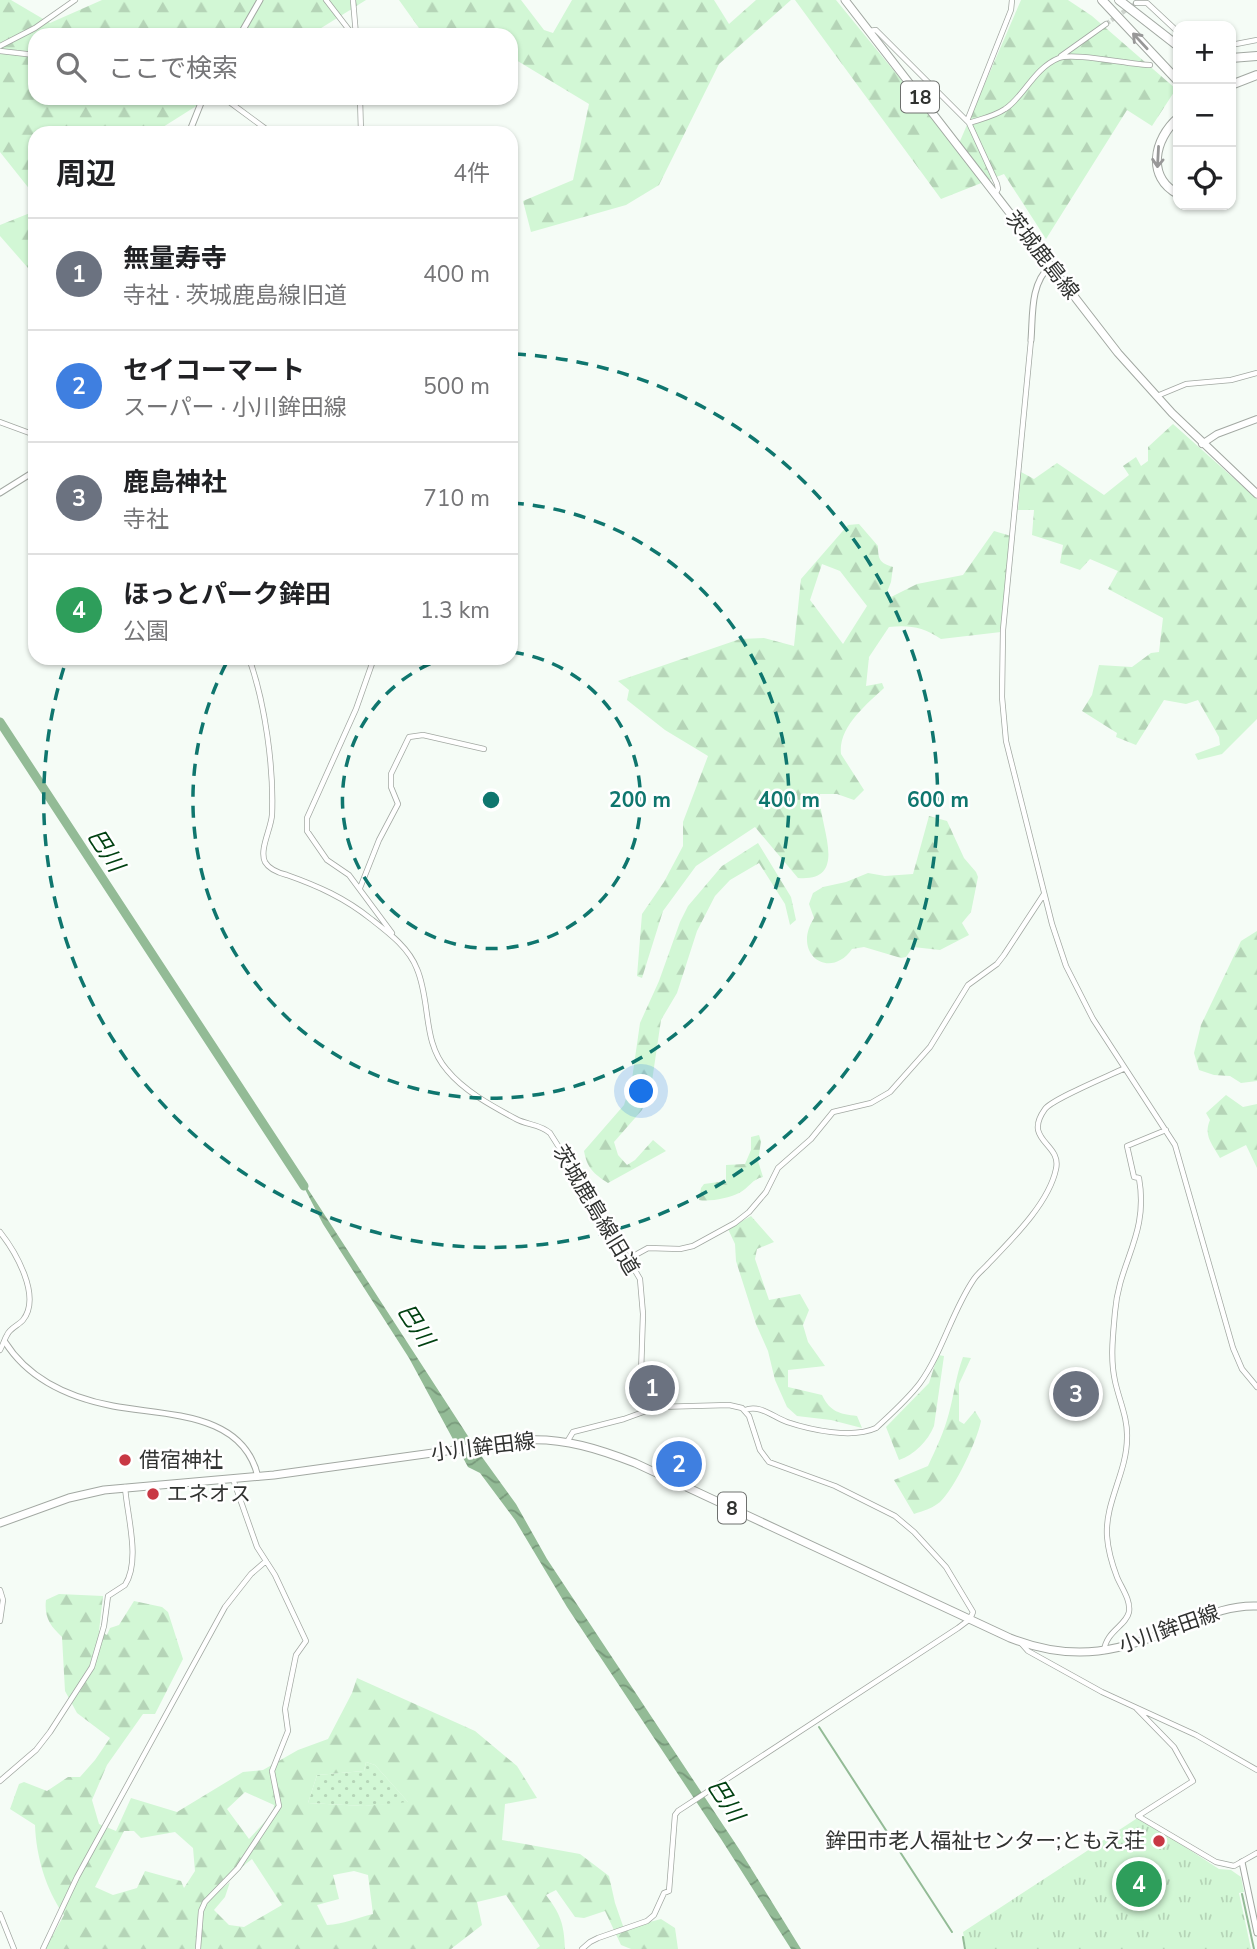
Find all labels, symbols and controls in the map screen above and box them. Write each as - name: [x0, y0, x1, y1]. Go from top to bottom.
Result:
- map controls: [1173, 21, 1236, 210]
- button: +: [1173, 21, 1236, 84]
- search box: [28, 28, 518, 105]
- one-way arrow: [1132, 32, 1148, 50]
- icon: search: [52, 48, 90, 86]
- text: ここで検索: [108, 51, 238, 86]
- road number: 18: [901, 82, 939, 113]
- button: −: [1173, 84, 1236, 147]
- one-way arrow: [1152, 145, 1165, 168]
- button: locate: [1173, 147, 1236, 210]
- text: 周辺: [56, 154, 116, 195]
- text: 4件: [453, 158, 490, 189]
- street label: 茨城鹿島線: [999, 205, 1085, 305]
- text: 無量寿寺: [123, 241, 227, 276]
- text: 1: [72, 259, 86, 290]
- text: 400 m: [423, 259, 490, 290]
- text: 寺社 · 茨城鹿島線旧道: [123, 280, 347, 311]
- text: セイコーマート: [123, 353, 305, 388]
- text: 2: [72, 371, 86, 402]
- text: 500 m: [423, 371, 490, 402]
- text: スーパー · 小川鉾田線: [123, 392, 347, 423]
- text: 鹿島神社: [123, 465, 227, 500]
- text: 3: [72, 483, 86, 514]
- text: 710 m: [423, 483, 490, 514]
- text: 寺社: [123, 504, 169, 535]
- text: ほっとパーク鉾田: [123, 577, 331, 612]
- text: 4: [72, 595, 86, 626]
- text: 1.3 km: [420, 595, 490, 626]
- text: 公園: [123, 616, 169, 647]
- text: 200 m: [609, 786, 671, 814]
- text: 400 m: [758, 786, 820, 814]
- text: 600 m: [907, 786, 969, 814]
- centre of rings: [479, 788, 503, 812]
- water label: 巴川: [80, 823, 133, 881]
- your location: [624, 1074, 658, 1108]
- street label: 茨城鹿島線旧道: [546, 1140, 646, 1280]
- water label: 巴川: [390, 1298, 443, 1356]
- pin: 1: [629, 1362, 675, 1414]
- pin: 3: [1053, 1368, 1099, 1420]
- street label: 小川鉾田線: [429, 1427, 537, 1467]
- pin: 2: [656, 1438, 702, 1490]
- place label: 借宿神社: [139, 1446, 223, 1474]
- marker: 借宿神社: [117, 1452, 133, 1468]
- place label: エネオス: [167, 1480, 251, 1508]
- marker: エネオス: [145, 1486, 161, 1502]
- road number: 8: [718, 1492, 746, 1524]
- street label: 小川鉾田線: [1115, 1599, 1223, 1659]
- water label: 巴川: [700, 1773, 753, 1831]
- place label: 鉾田市老人福祉センター;ともえ荘: [825, 1827, 1145, 1855]
- marker: 鉾田市老人福祉センター;ともえ荘: [1151, 1833, 1167, 1849]
- pin: 4: [1116, 1858, 1162, 1910]

